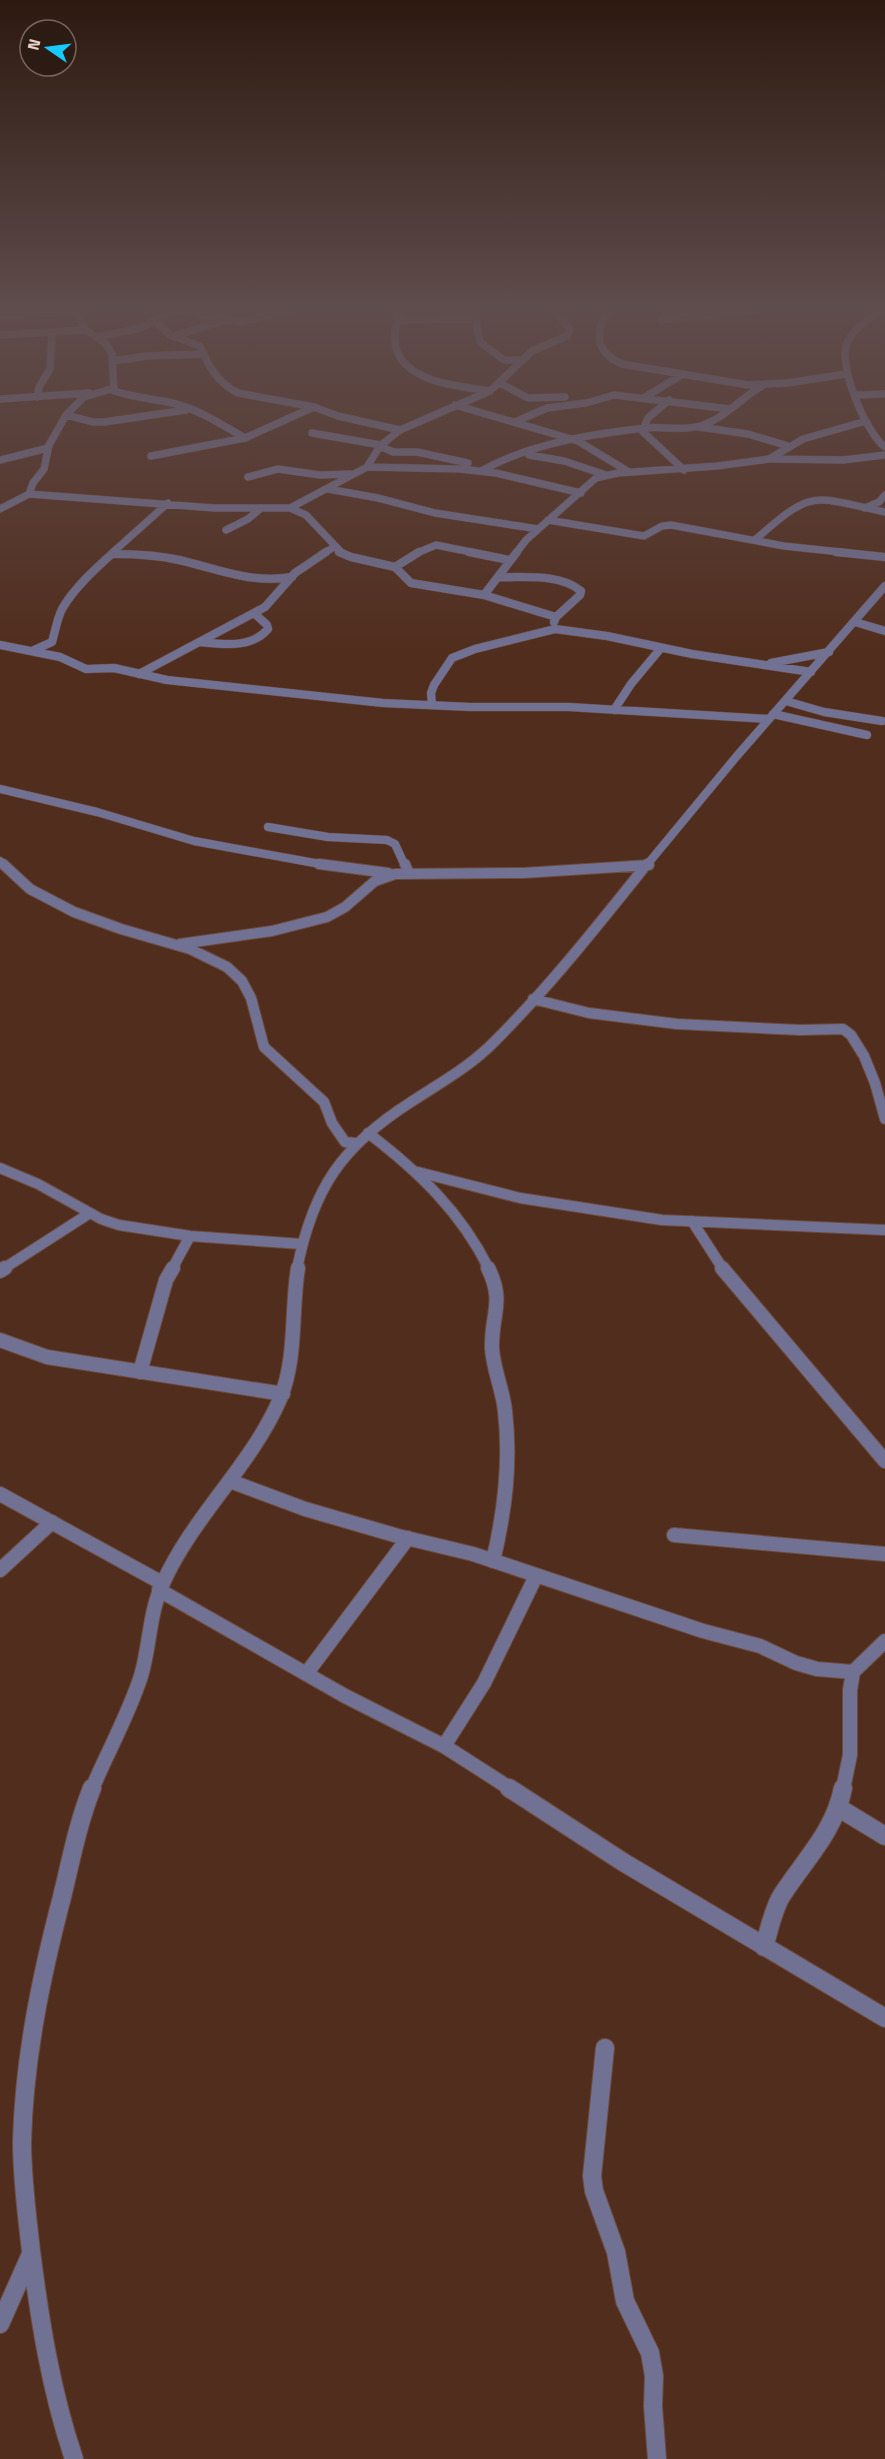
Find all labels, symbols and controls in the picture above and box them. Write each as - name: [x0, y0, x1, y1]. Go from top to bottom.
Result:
- north arrow: [18, 18, 78, 78]
- text: N: [20, 36, 46, 53]

